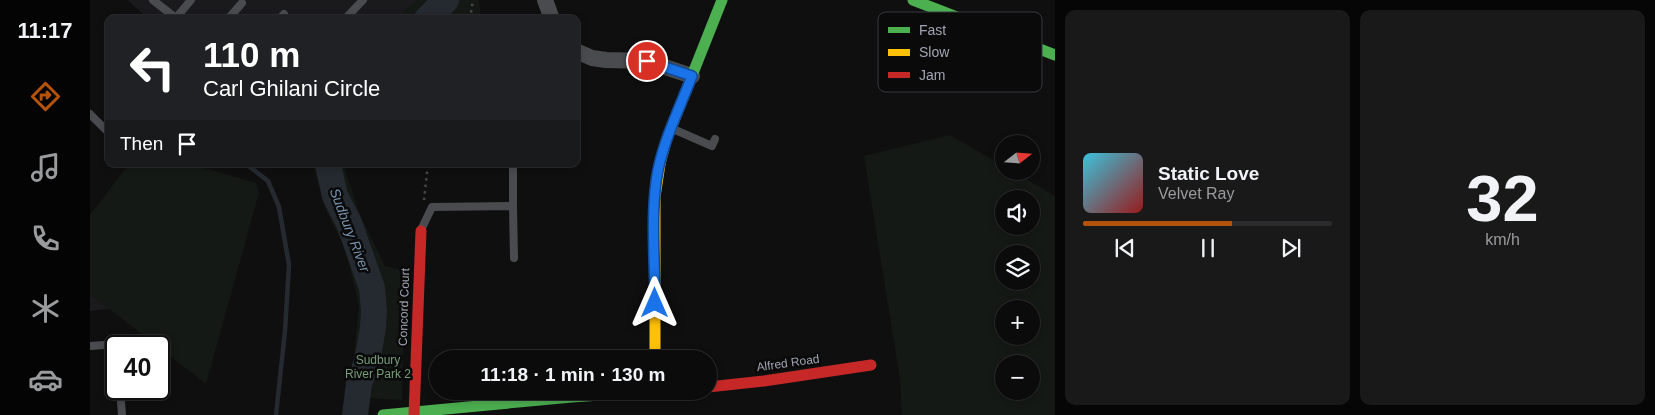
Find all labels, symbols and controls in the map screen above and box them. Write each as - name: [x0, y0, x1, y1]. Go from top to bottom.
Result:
- legend: [878, 12, 1042, 92]
- text: 11:17: [17, 18, 73, 43]
- text: Fast: [919, 22, 946, 38]
- icon: left: [120, 35, 185, 100]
- text: 110 m: [203, 35, 300, 74]
- pin: [626, 40, 668, 82]
- text: Slow: [919, 44, 950, 60]
- icon: arrive: [633, 47, 661, 75]
- text: Jam: [919, 67, 945, 83]
- text: Carl Ghilani Circle: [203, 76, 380, 101]
- icon: directions: [28, 79, 63, 114]
- icon: arrive: [173, 130, 201, 158]
- text: Then: [120, 133, 163, 154]
- north arrow: [995, 135, 1040, 180]
- map controls: [995, 135, 1040, 400]
- icon: music: [28, 150, 63, 185]
- text: 32: [1466, 162, 1539, 235]
- text: Static Love: [1158, 163, 1259, 184]
- text: Velvet Ray: [1158, 185, 1234, 202]
- water label: Sudbury River: [327, 186, 374, 276]
- button: sound: [995, 190, 1040, 235]
- icon: phone: [28, 221, 63, 256]
- text: km/h: [1485, 231, 1520, 248]
- icon: previous: [1111, 234, 1139, 262]
- icon: pause: [1194, 234, 1222, 262]
- icon: next: [1277, 234, 1305, 262]
- button: layers: [995, 245, 1040, 290]
- street label: Concord Court: [396, 267, 412, 346]
- position arrow: [628, 276, 680, 328]
- icon: climate: [28, 291, 63, 326]
- button: +: [995, 300, 1040, 345]
- speed limit sign: 40: [105, 335, 170, 400]
- street label: Alfred Road: [756, 352, 820, 374]
- park label: Sudbury River Park 2: [345, 353, 411, 381]
- button: −: [995, 355, 1040, 400]
- icon: car: [28, 362, 63, 397]
- text: 11:18 · 1 min · 130 m: [481, 364, 665, 385]

